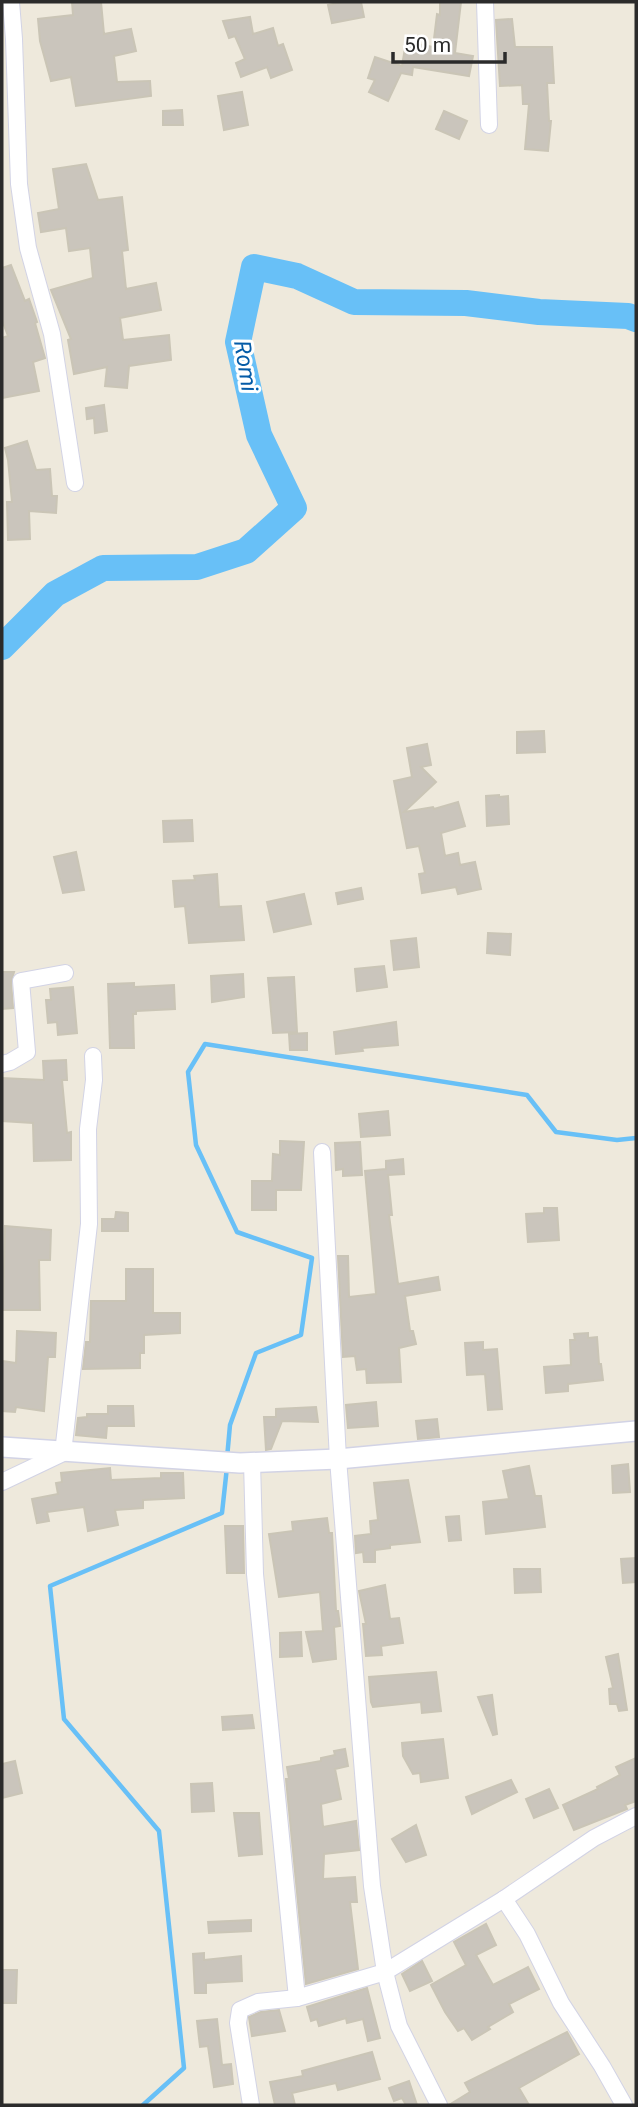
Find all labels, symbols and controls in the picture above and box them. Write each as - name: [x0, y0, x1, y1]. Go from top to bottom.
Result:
- scale bar: [393, 21, 505, 65]
- text: 50 m: [404, 33, 451, 57]
- water label: Romi: [228, 339, 263, 394]

